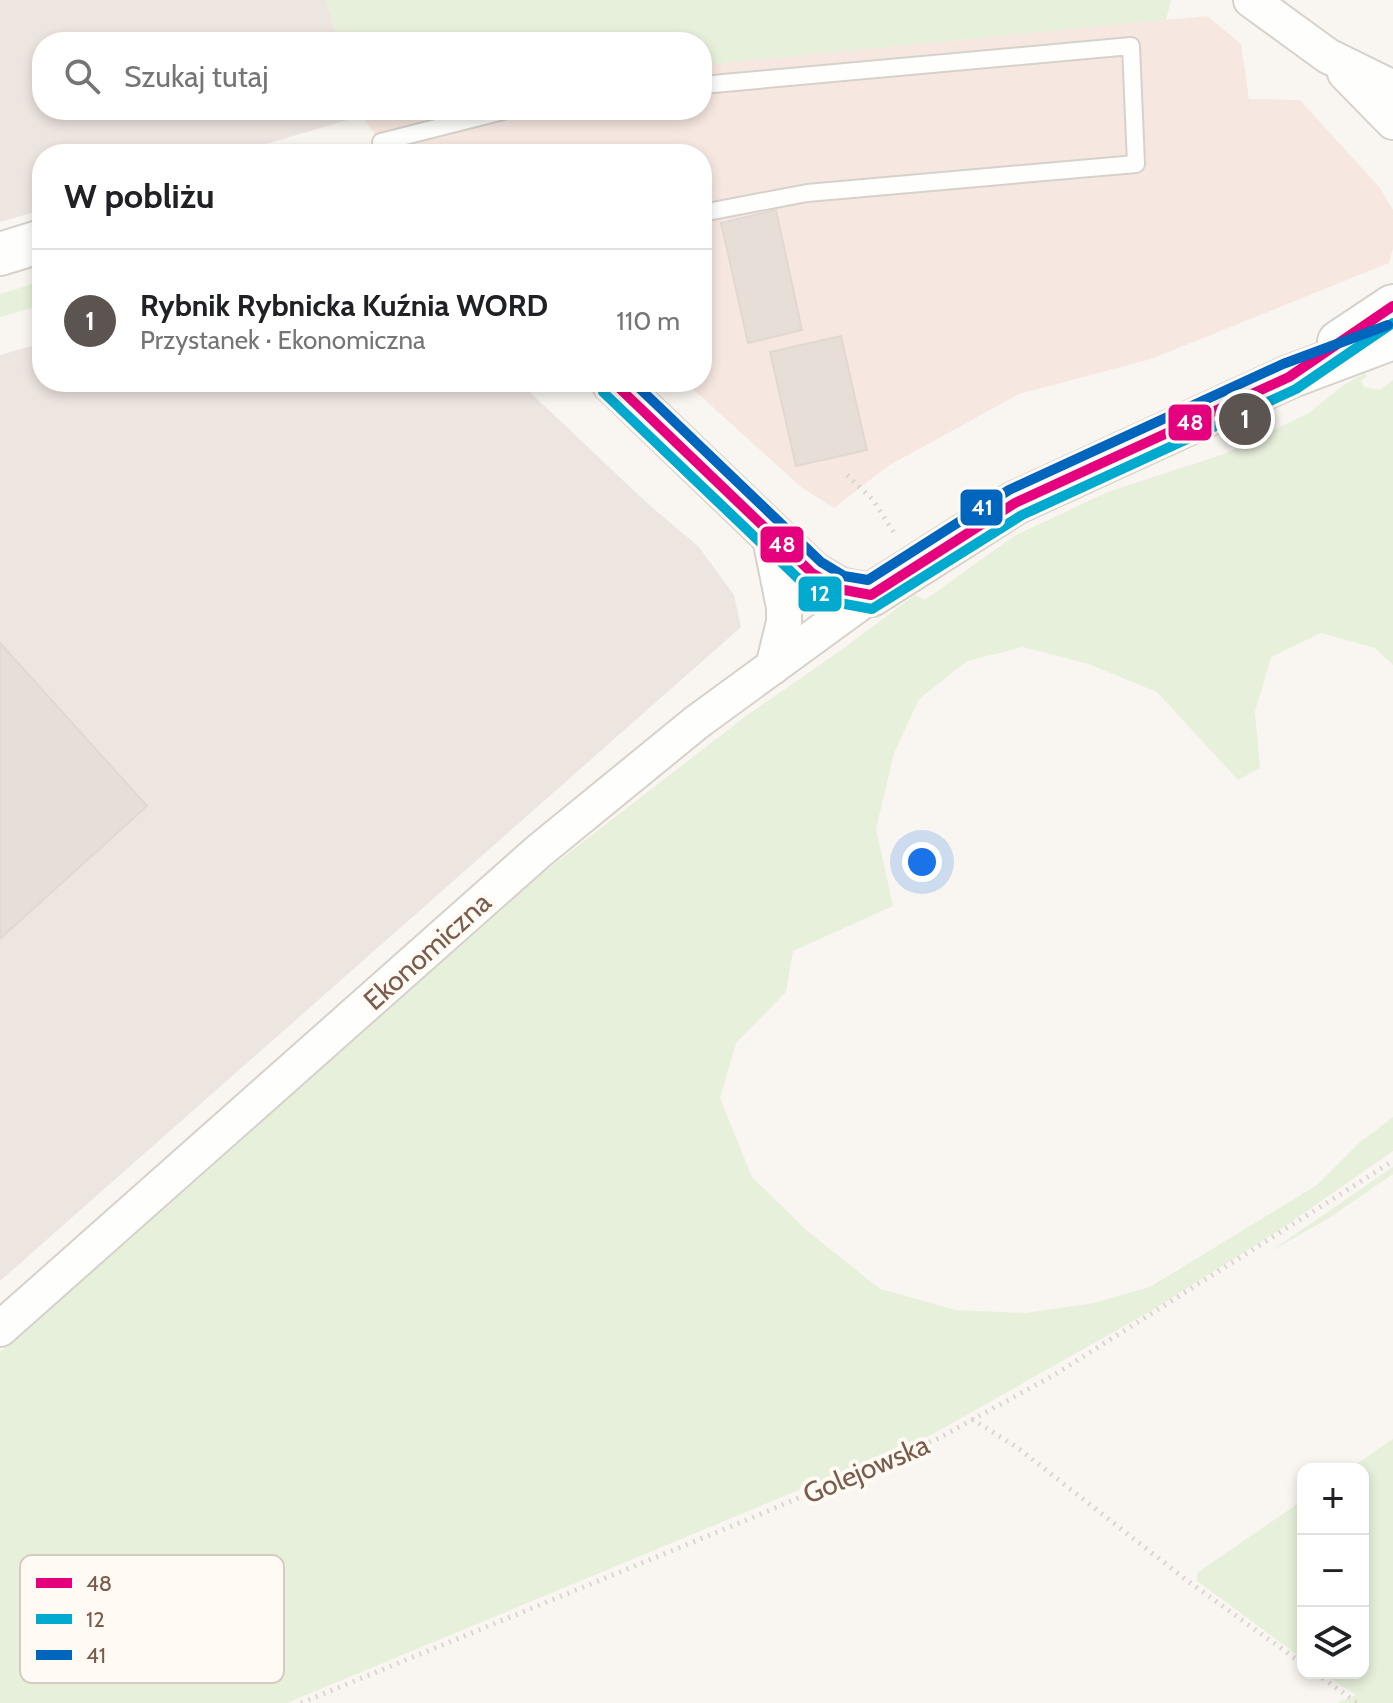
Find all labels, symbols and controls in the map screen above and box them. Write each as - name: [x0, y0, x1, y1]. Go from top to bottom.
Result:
- search box: [32, 32, 712, 120]
- icon: search: [60, 54, 104, 98]
- text: Szukaj tutaj: [124, 58, 269, 95]
- text: W pobliżu: [64, 175, 215, 217]
- text: Rybnik Rybnicka Kuźnia WORD: [140, 287, 548, 324]
- text: 1: [85, 305, 95, 337]
- text: 110 m: [616, 305, 680, 337]
- text: Przystanek · Ekonomiczna: [140, 324, 426, 356]
- pin: 1: [1219, 389, 1271, 449]
- line badge: 48: [1167, 403, 1213, 442]
- text: 48: [1177, 409, 1203, 436]
- line badge: 41: [959, 488, 1004, 527]
- text: 41: [971, 494, 993, 521]
- line badge: 48: [759, 525, 805, 564]
- text: 48: [769, 531, 795, 558]
- line badge: 12: [797, 575, 843, 613]
- text: 12: [810, 580, 830, 607]
- your location: [902, 842, 942, 882]
- street label: Ekonomiczna: [356, 885, 498, 1017]
- street label: Golejowska: [798, 1427, 935, 1511]
- map controls: [1297, 1463, 1369, 1679]
- button: +: [1297, 1463, 1369, 1535]
- button: −: [1297, 1535, 1369, 1607]
- legend: [20, 1555, 284, 1683]
- text: 48: [86, 1570, 112, 1597]
- text: 12: [86, 1606, 105, 1633]
- button: layers: [1297, 1607, 1369, 1679]
- text: 41: [86, 1642, 106, 1669]

